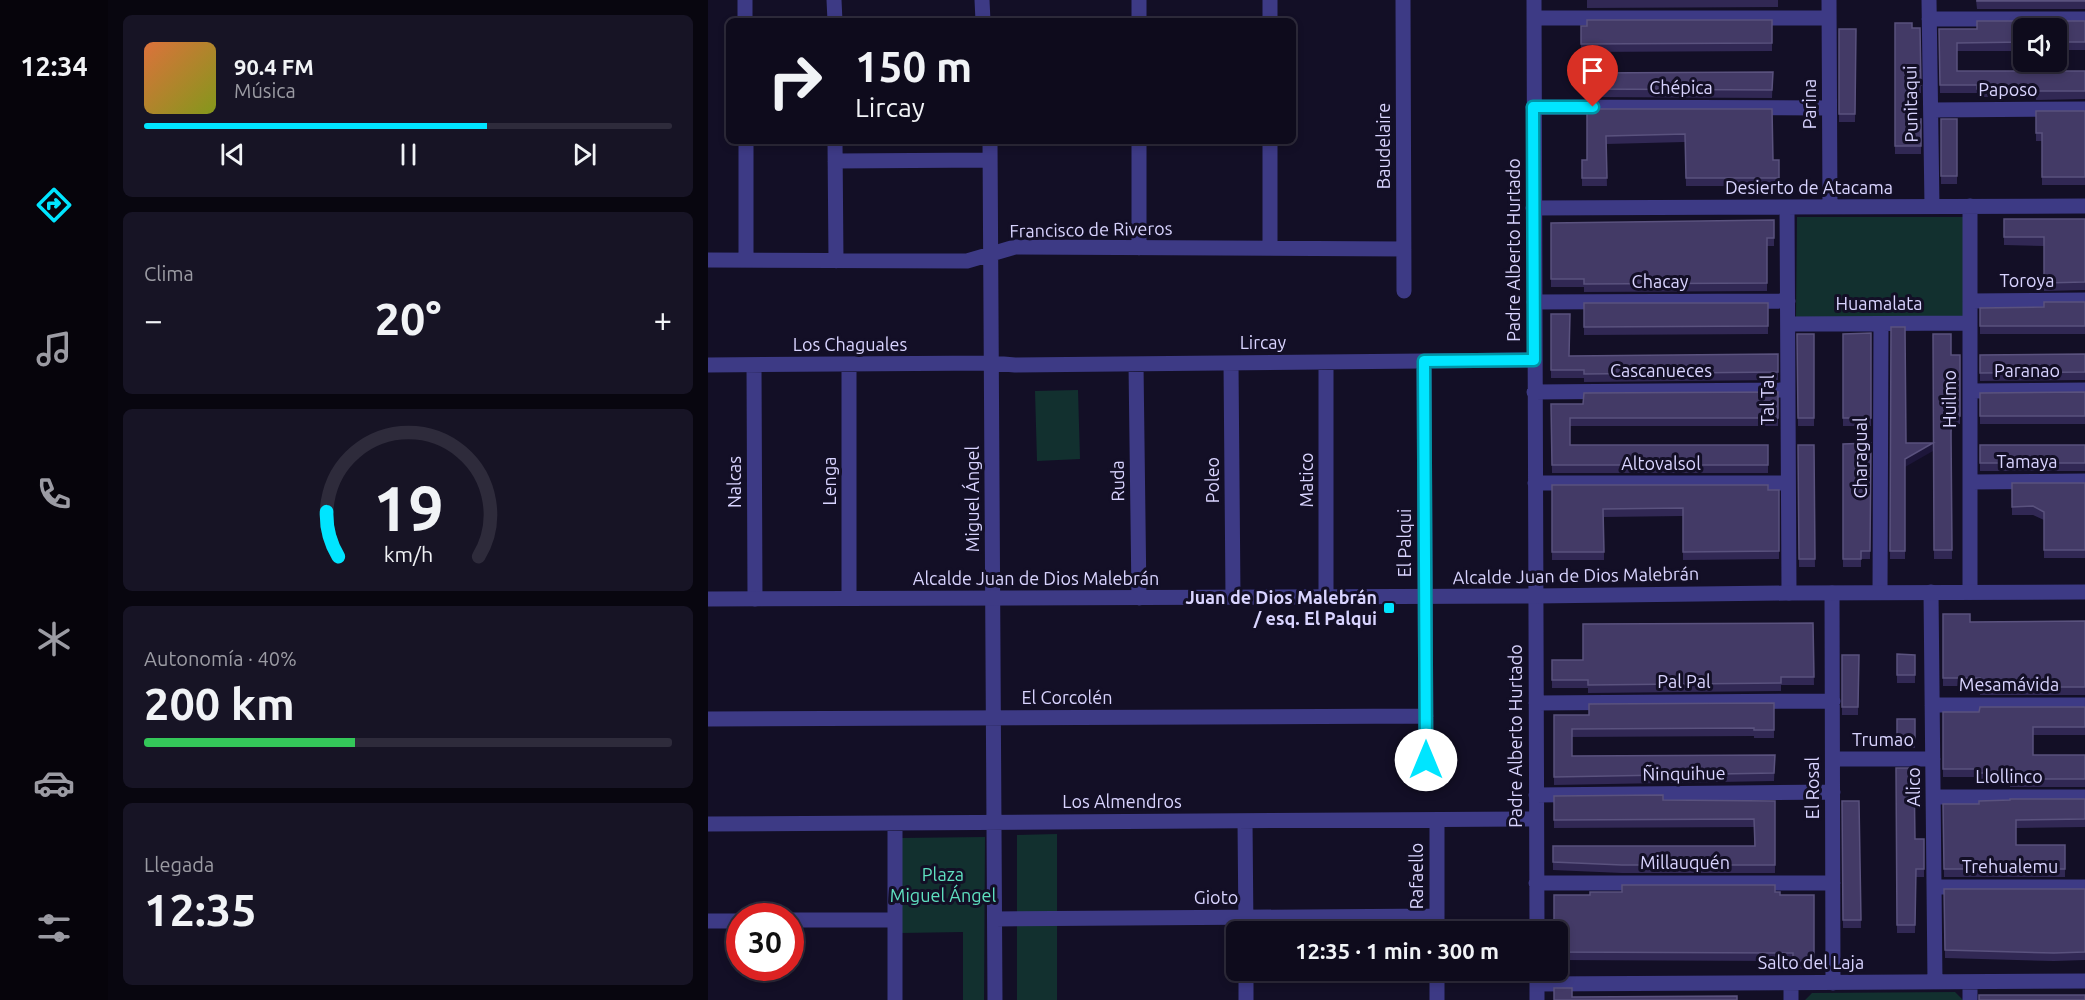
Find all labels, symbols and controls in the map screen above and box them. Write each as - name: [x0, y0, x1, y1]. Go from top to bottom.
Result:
- map controls: [2013, 18, 2067, 72]
- button: sound: [2013, 18, 2067, 72]
- icon: right: [756, 42, 834, 120]
- text: 150 m: [855, 43, 972, 90]
- pin: [1567, 45, 1618, 107]
- text: 12:34: [20, 51, 88, 81]
- text: 90.4 FM: [234, 54, 314, 79]
- icon: arrive: [1576, 54, 1609, 87]
- street label: Punitaqui: [1899, 65, 1921, 143]
- street label: Chépica: [1649, 77, 1713, 97]
- text: Música: [234, 79, 296, 102]
- street label: Parina: [1799, 79, 1819, 129]
- street label: Paposo: [1978, 79, 2038, 99]
- text: Lircay: [855, 92, 925, 122]
- street label: Baudelaire: [1373, 103, 1393, 189]
- icon: previous: [216, 138, 249, 171]
- icon: pause: [392, 138, 425, 171]
- icon: next: [568, 138, 601, 171]
- street label: Padre Alberto Hurtado: [1503, 158, 1523, 342]
- street label: Desierto de Atacama: [1725, 177, 1893, 197]
- icon: directions: [33, 184, 75, 226]
- street label: Francisco de Riveros: [1009, 218, 1173, 240]
- text: Clima: [144, 262, 194, 285]
- street label: Toroya: [2000, 270, 2054, 290]
- street label: Chacay: [1632, 271, 1689, 291]
- text: 20°: [375, 293, 441, 344]
- street label: Huamalata: [1835, 293, 1923, 313]
- text: −: [144, 301, 163, 338]
- text: +: [653, 301, 672, 338]
- icon: music: [33, 328, 75, 370]
- street label: Lircay: [1240, 332, 1287, 352]
- street label: Los Chaguales: [793, 334, 907, 354]
- street label: Cascanueces: [1610, 360, 1712, 380]
- street label: Paranao: [1994, 360, 2060, 380]
- street label: Huilmo: [1939, 370, 1959, 428]
- street label: Tal Tal: [1757, 374, 1777, 425]
- street label: Charagual: [1850, 417, 1870, 499]
- street label: Miguel Ángel: [961, 446, 982, 552]
- street label: Tamaya: [1996, 451, 2058, 471]
- street label: Matico: [1296, 452, 1316, 508]
- street label: Altovalsol: [1621, 453, 1701, 473]
- street label: Nalcas: [724, 456, 744, 508]
- street label: Lenga: [819, 457, 839, 505]
- street label: Poleo: [1202, 457, 1222, 503]
- street label: Ruda: [1107, 460, 1127, 502]
- icon: phone: [33, 473, 75, 515]
- text: 19: [373, 473, 443, 543]
- street label: El Palqui: [1394, 509, 1414, 577]
- text: km/h: [383, 542, 433, 566]
- street label: Alcalde Juan de Dios Malebrán: [1453, 563, 1699, 587]
- street label: Alcalde Juan de Dios Malebrán: [913, 568, 1159, 588]
- place label: Juan de Dios Malebrán / esq. El Palqui: [1185, 587, 1377, 628]
- marker: Juan de Dios Malebrán / esq. El Palqui: [1382, 601, 1396, 615]
- icon: climate: [33, 618, 75, 660]
- street label: Padre Alberto Hurtado: [1505, 644, 1525, 828]
- text: Autonomía · 40%: [144, 647, 297, 670]
- street label: Pal Pal: [1657, 671, 1711, 691]
- street label: Mesamávida: [1959, 674, 2059, 694]
- text: 200 km: [144, 678, 295, 729]
- street label: El Corcolén: [1021, 687, 1113, 707]
- position arrow: [1394, 728, 1458, 792]
- street label: Trumao: [1852, 729, 1914, 749]
- street label: El Rosal: [1802, 757, 1822, 819]
- street label: Ñinquihue: [1642, 761, 1726, 784]
- icon: car: [33, 762, 75, 804]
- street label: Llollinco: [1975, 766, 2043, 786]
- street label: Alico: [1903, 767, 1923, 807]
- street label: Los Almendros: [1062, 791, 1182, 811]
- street label: Rafaello: [1406, 843, 1426, 909]
- street label: Millauquén: [1640, 852, 1730, 872]
- text: Llegada: [144, 853, 214, 876]
- street label: Trehualemu: [1962, 856, 2058, 876]
- park label: Plaza Miguel Ángel: [890, 864, 996, 905]
- text: 12:35: [144, 884, 257, 935]
- street label: Gioto: [1194, 887, 1238, 907]
- speed limit sign: 30: [726, 903, 804, 981]
- icon: filters: [33, 907, 75, 949]
- text: 12:35 · 1 min · 300 m: [1295, 938, 1499, 963]
- street label: Salto del Laja: [1758, 952, 1864, 972]

